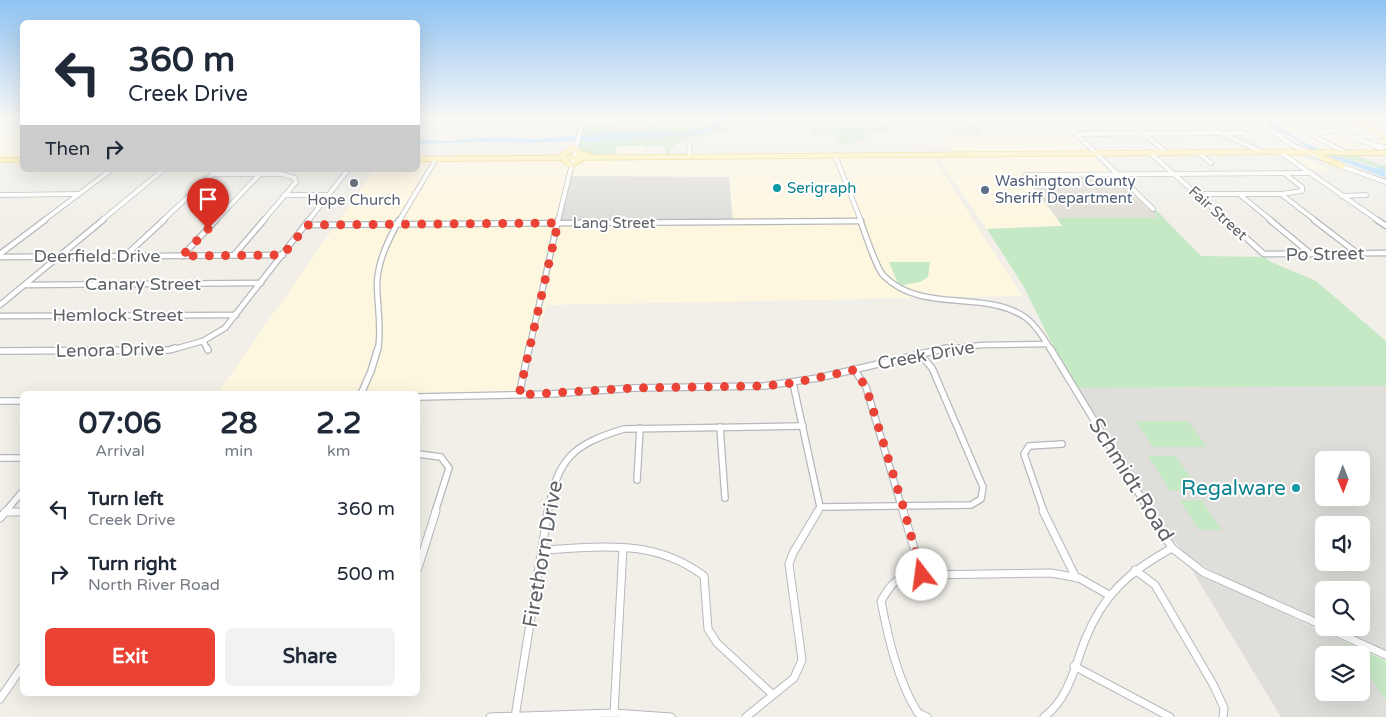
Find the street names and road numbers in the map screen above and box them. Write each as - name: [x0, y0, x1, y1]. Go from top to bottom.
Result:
- street label: Fair Street: [1185, 182, 1251, 244]
- street label: Lang Street: [573, 214, 655, 232]
- street label: Po Street: [1285, 242, 1365, 266]
- street label: Deerfield Drive: [34, 245, 160, 267]
- street label: Canary Street: [85, 273, 201, 295]
- street label: Hemlock Street: [52, 304, 184, 326]
- street label: Creek Drive: [876, 336, 976, 374]
- street label: Lenora Drive: [56, 338, 164, 362]
- street label: Schmidt Road: [1083, 414, 1179, 546]
- street label: Firethorn Drive: [518, 478, 568, 630]

